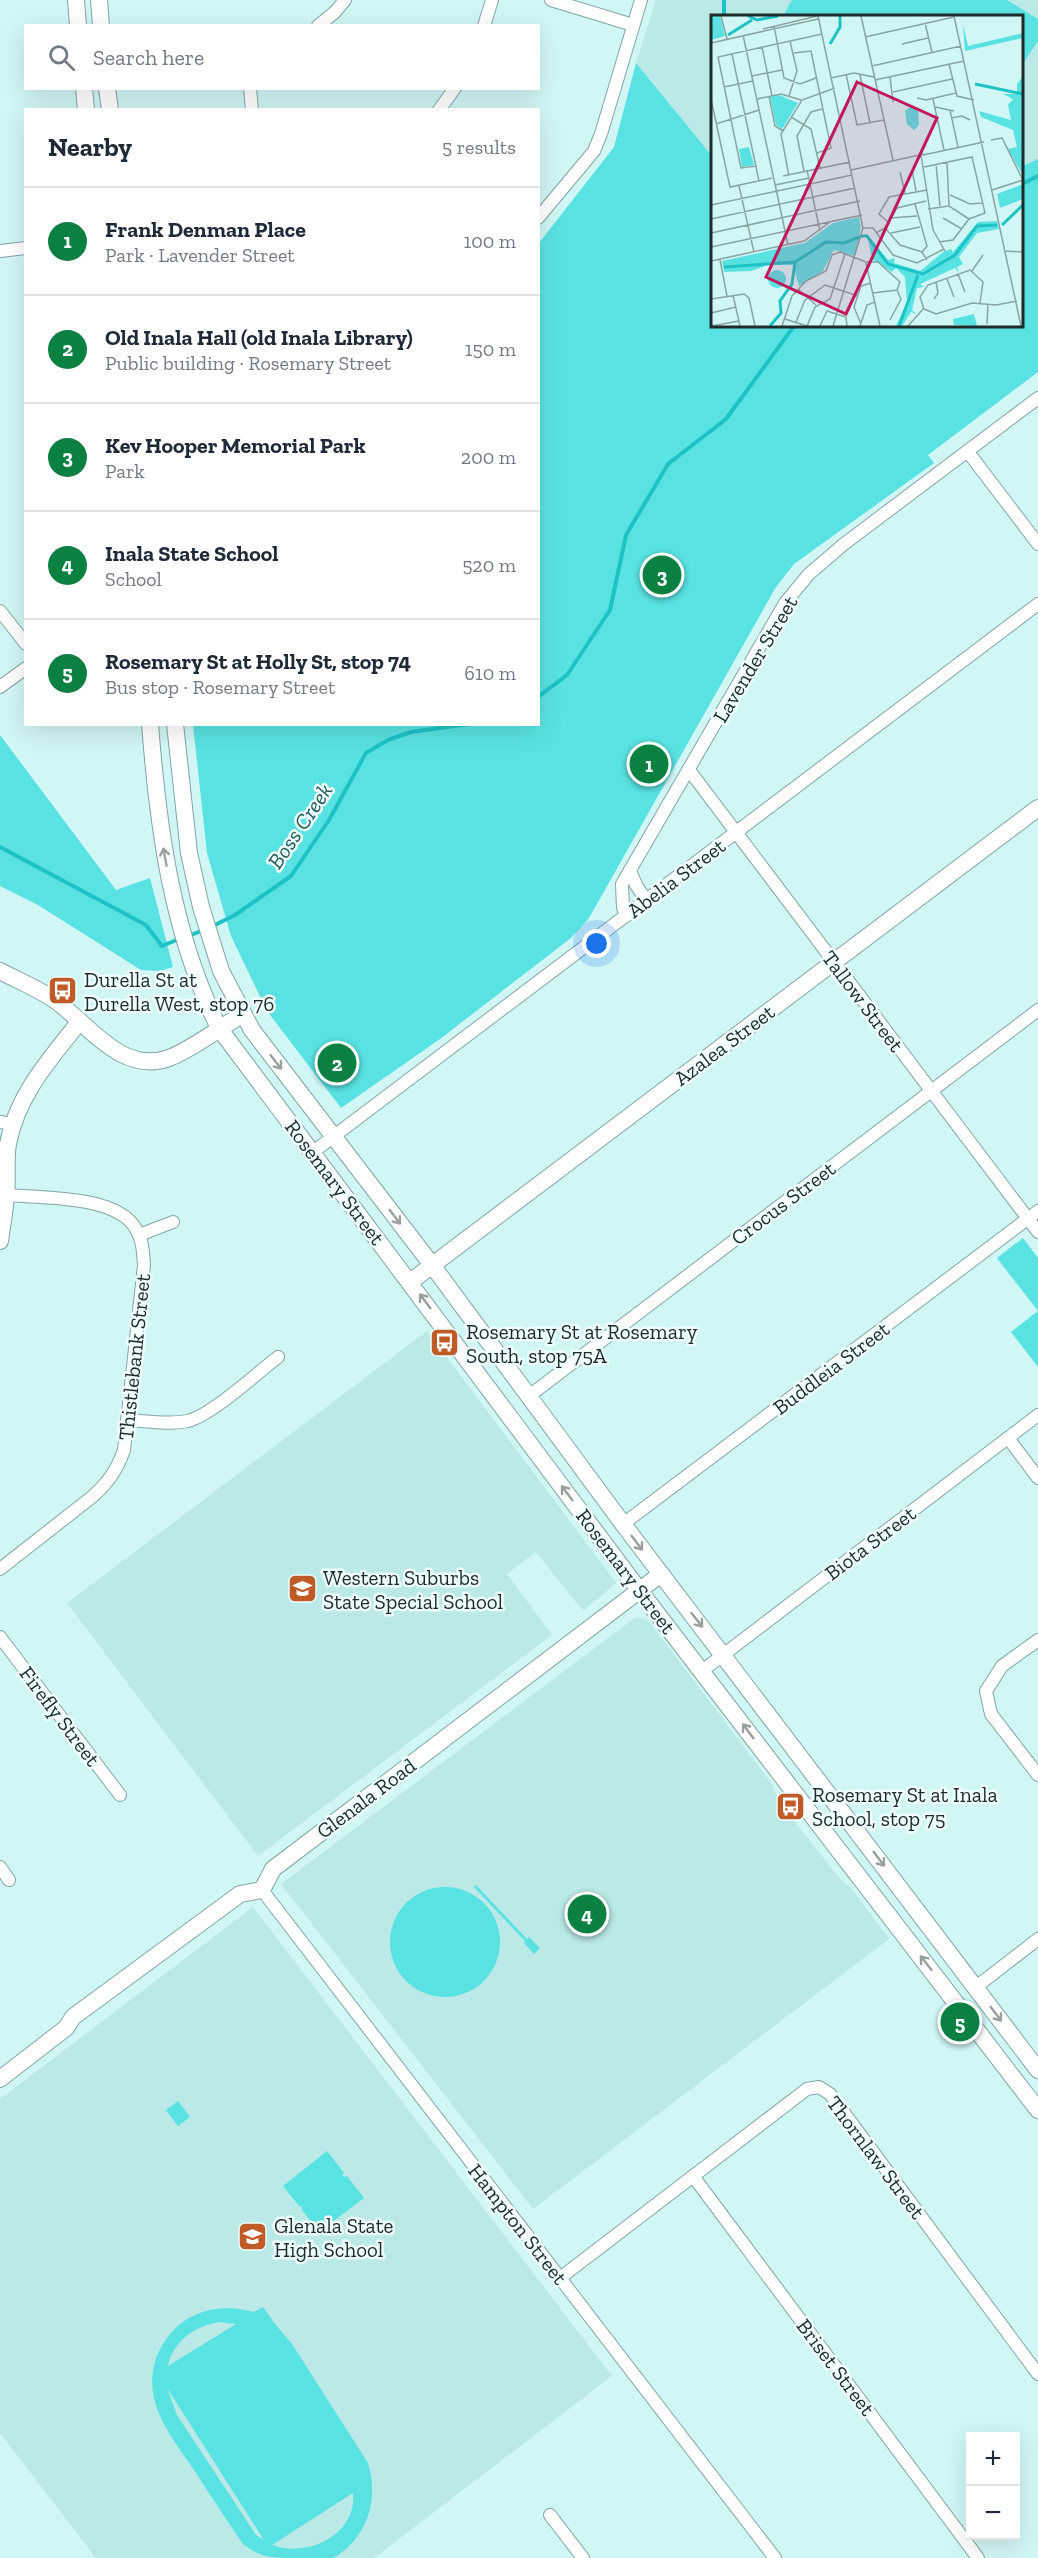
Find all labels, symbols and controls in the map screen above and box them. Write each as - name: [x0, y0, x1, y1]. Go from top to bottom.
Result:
- inset map: [711, 15, 1023, 327]
- search box: [24, 24, 540, 90]
- icon: search: [45, 41, 78, 74]
- text: Search here: [93, 44, 204, 71]
- text: Nearby: [48, 131, 132, 163]
- text: 5 results: [442, 135, 516, 159]
- text: Frank Denman Place: [105, 216, 306, 243]
- text: 1: [63, 229, 72, 253]
- text: 100 m: [463, 229, 516, 253]
- text: Park · Lavender Street: [105, 243, 295, 267]
- text: Old Inala Hall (old Inala Library): [105, 324, 413, 351]
- text: 2: [62, 337, 73, 361]
- text: 150 m: [465, 337, 516, 361]
- text: Public building · Rosemary Street: [105, 351, 391, 375]
- text: Kev Hooper Memorial Park: [105, 432, 366, 459]
- text: 3: [62, 445, 73, 469]
- text: 200 m: [461, 445, 516, 469]
- text: Park: [105, 459, 145, 483]
- text: Inala State School: [105, 540, 279, 567]
- pin: 3: [642, 552, 682, 598]
- text: 4: [62, 553, 73, 577]
- text: 520 m: [462, 553, 516, 577]
- text: School: [105, 567, 162, 591]
- street label: Lavender Street: [707, 591, 803, 727]
- text: Rosemary St at Holly St, stop 74: [105, 648, 411, 675]
- text: 5: [62, 661, 73, 685]
- text: 610 m: [464, 661, 516, 685]
- text: Bus stop · Rosemary Street: [105, 675, 335, 699]
- pin: 1: [630, 742, 668, 786]
- water label: Boss Creek: [262, 778, 338, 874]
- street label: Abelia Street: [622, 833, 730, 923]
- one-way arrow: [160, 848, 171, 867]
- your location: [582, 929, 611, 958]
- street label: Tallow Street: [817, 946, 909, 1057]
- place label: Durella St at Durella West, stop 76: [84, 967, 274, 1016]
- bus stop icon: Durella St at Durella West, stop 76: [47, 975, 79, 1007]
- street label: Azalea Street: [669, 999, 779, 1091]
- pin: 2: [318, 1040, 356, 1086]
- one-way arrow: [270, 1054, 283, 1070]
- street label: Rosemary Street: [280, 1115, 390, 1250]
- street label: Crocus Street: [726, 1156, 840, 1250]
- one-way arrow: [389, 1208, 401, 1224]
- street label: Thistlebank Street: [113, 1272, 155, 1442]
- one-way arrow: [419, 1294, 431, 1310]
- street label: Buddleia Street: [768, 1316, 894, 1420]
- place label: Rosemary St at Rosemary South, stop 75A: [466, 1319, 698, 1368]
- bus stop icon: Rosemary St at Rosemary South, stop 75A: [429, 1327, 461, 1359]
- one-way arrow: [561, 1485, 573, 1501]
- street label: Biota Street: [820, 1501, 921, 1585]
- street label: Rosemary Street: [571, 1504, 681, 1639]
- one-way arrow: [631, 1535, 644, 1551]
- place label: Western Suburbs State Special School: [323, 1565, 503, 1614]
- school or university icon: Western Suburbs State Special School: [286, 1573, 318, 1605]
- one-way arrow: [690, 1612, 703, 1628]
- street label: Firefly Street: [14, 1661, 106, 1771]
- one-way arrow: [742, 1724, 754, 1740]
- street label: Glenala Road: [311, 1752, 421, 1843]
- place label: Rosemary St at Inala School, stop 75: [812, 1782, 998, 1831]
- bus stop icon: Rosemary St at Inala School, stop 75: [775, 1790, 807, 1822]
- one-way arrow: [872, 1851, 885, 1867]
- pin: 4: [568, 1892, 606, 1936]
- one-way arrow: [920, 1956, 932, 1972]
- pin: 5: [940, 2000, 980, 2044]
- one-way arrow: [990, 2006, 1003, 2022]
- street label: Thornlaw Street: [822, 2091, 930, 2224]
- street label: Hampton Street: [463, 2159, 573, 2289]
- place label: Glenala State High School: [274, 2213, 394, 2262]
- school or university icon: Glenala State High School: [237, 2221, 269, 2253]
- street label: Briset Street: [792, 2314, 881, 2420]
- map controls: [966, 2432, 1020, 2540]
- button: +: [966, 2432, 1020, 2486]
- button: −: [966, 2486, 1020, 2540]

